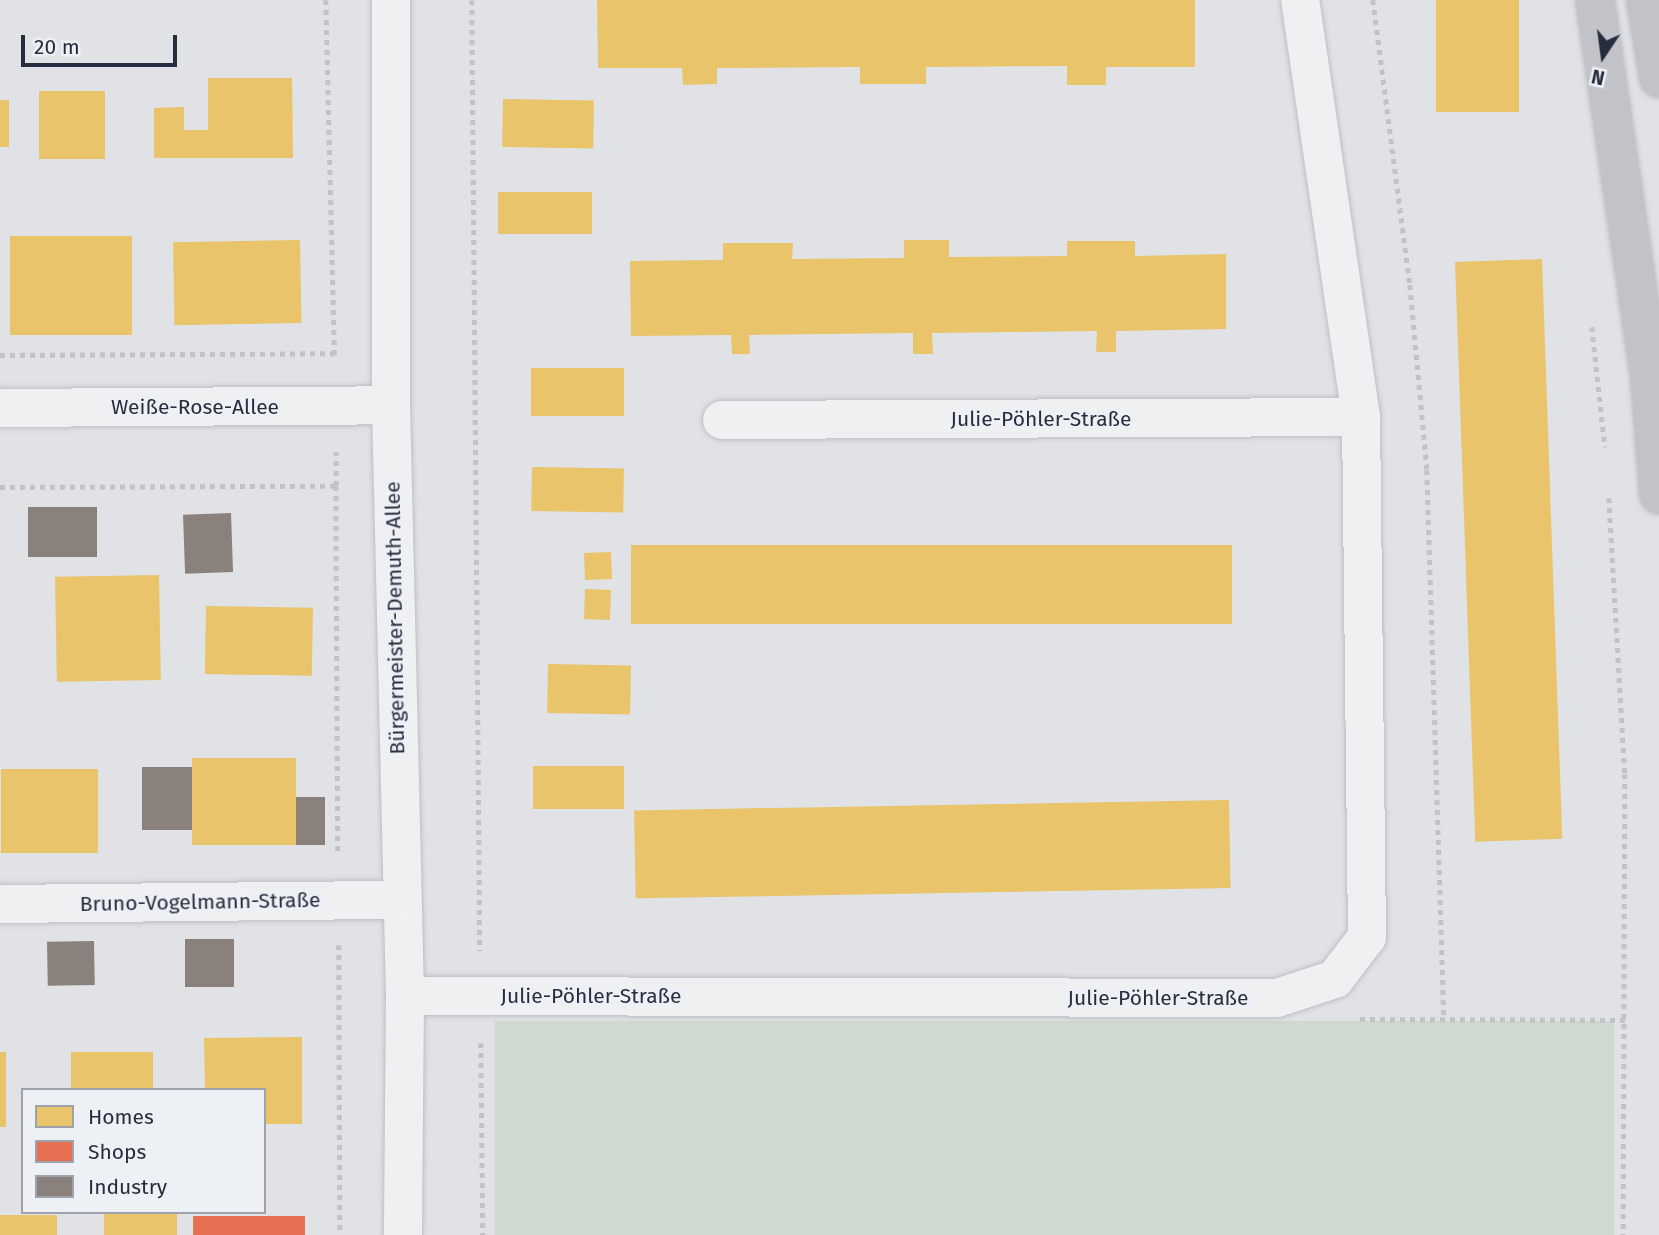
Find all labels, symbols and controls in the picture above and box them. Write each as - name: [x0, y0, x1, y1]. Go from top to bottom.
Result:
- scale bar: [24, 21, 180, 65]
- north arrow: [1568, 21, 1638, 91]
- text: 20 m: [34, 34, 80, 60]
- text: N: [1589, 64, 1607, 90]
- street label: Weiße-Rose-Allee: [111, 394, 279, 420]
- street label: Julie-Pöhler-Straße: [951, 406, 1131, 432]
- street label: Bürgermeister-Demuth-Allee: [380, 481, 410, 755]
- street label: Bruno-Vogelmann-Straße: [80, 887, 320, 917]
- street label: Julie-Pöhler-Straße: [501, 983, 681, 1009]
- street label: Julie-Pöhler-Straße: [1068, 985, 1248, 1011]
- legend: [21, 1088, 266, 1214]
- text: Homes: [88, 1104, 154, 1130]
- text: Shops: [88, 1139, 146, 1165]
- text: Industry: [88, 1174, 167, 1200]

